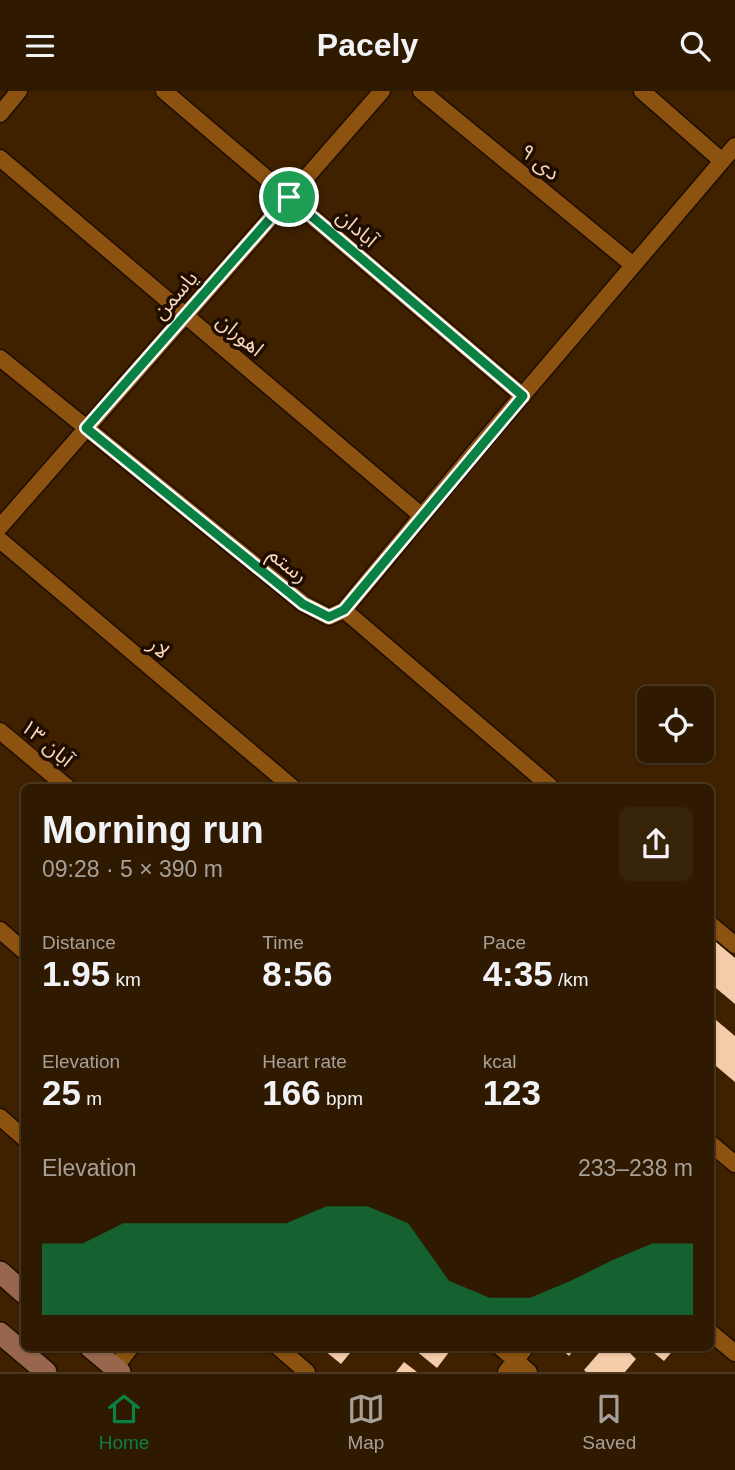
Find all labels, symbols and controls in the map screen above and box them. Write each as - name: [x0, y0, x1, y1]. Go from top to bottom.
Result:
- icon: menu: [21, 27, 59, 65]
- text: Pacely: [317, 27, 418, 63]
- icon: search: [676, 27, 714, 65]
- street label: ۹ دی: [515, 139, 565, 185]
- pin: [259, 167, 319, 227]
- icon: arrive: [270, 178, 308, 216]
- street label: آبادان: [332, 204, 383, 253]
- street label: یاسمن: [147, 266, 203, 324]
- street label: اهوران: [212, 309, 268, 361]
- street label: رستم: [262, 542, 312, 590]
- street label: لار: [143, 632, 174, 664]
- map controls: [637, 686, 714, 763]
- button: locate: [637, 686, 714, 763]
- street label: ۱۳ آبان: [16, 714, 79, 772]
- button: share: [619, 807, 693, 881]
- text: Morning run: [42, 809, 264, 851]
- text: 09:28 · 5 × 390 m: [42, 856, 223, 882]
- text: Distance: [42, 932, 116, 953]
- text: Time: [262, 932, 304, 953]
- text: Pace: [483, 932, 526, 953]
- text: 1.95: [42, 954, 110, 993]
- text: 8:56: [262, 954, 332, 993]
- text: 4:35: [483, 954, 553, 993]
- text: km: [110, 969, 141, 990]
- text: /km: [553, 969, 589, 990]
- text: Elevation: [42, 1051, 120, 1072]
- text: Heart rate: [262, 1051, 347, 1072]
- text: kcal: [483, 1051, 516, 1072]
- text: 25: [42, 1073, 81, 1112]
- text: 166: [262, 1073, 321, 1112]
- text: 123: [483, 1073, 541, 1112]
- text: m: [81, 1088, 102, 1109]
- text: bpm: [321, 1088, 363, 1109]
- text: Elevation: [42, 1155, 137, 1181]
- text: 233–238 m: [578, 1155, 693, 1181]
- tab: Home: [99, 1390, 149, 1454]
- tab: Map: [347, 1390, 385, 1454]
- tab: Saved: [582, 1390, 636, 1454]

